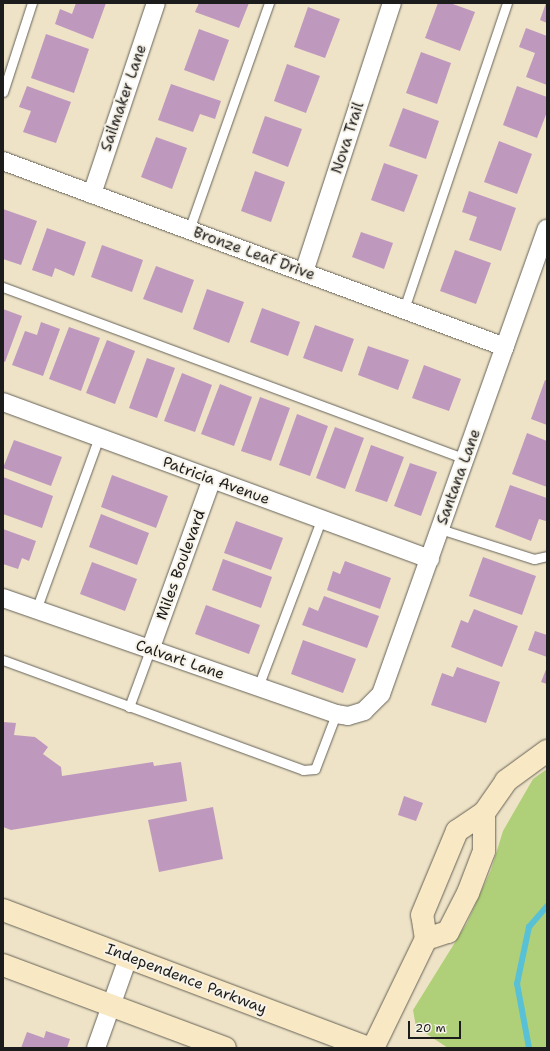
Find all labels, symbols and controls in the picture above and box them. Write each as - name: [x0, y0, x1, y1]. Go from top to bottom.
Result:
- street label: Sailmaker Lane: [97, 42, 151, 154]
- street label: Nova Trail: [328, 100, 368, 176]
- street label: Bronze Leaf Drive: [191, 224, 317, 284]
- street label: Santana Lane: [433, 427, 485, 527]
- street label: Patricia Avenue: [160, 453, 272, 509]
- street label: Miles Boulevard: [153, 507, 209, 623]
- street label: Calvart Lane: [133, 636, 227, 684]
- street label: Independence Parkway: [103, 940, 269, 1018]
- scale bar: [410, 1013, 463, 1039]
- text: 20 m: [415, 1020, 446, 1036]

